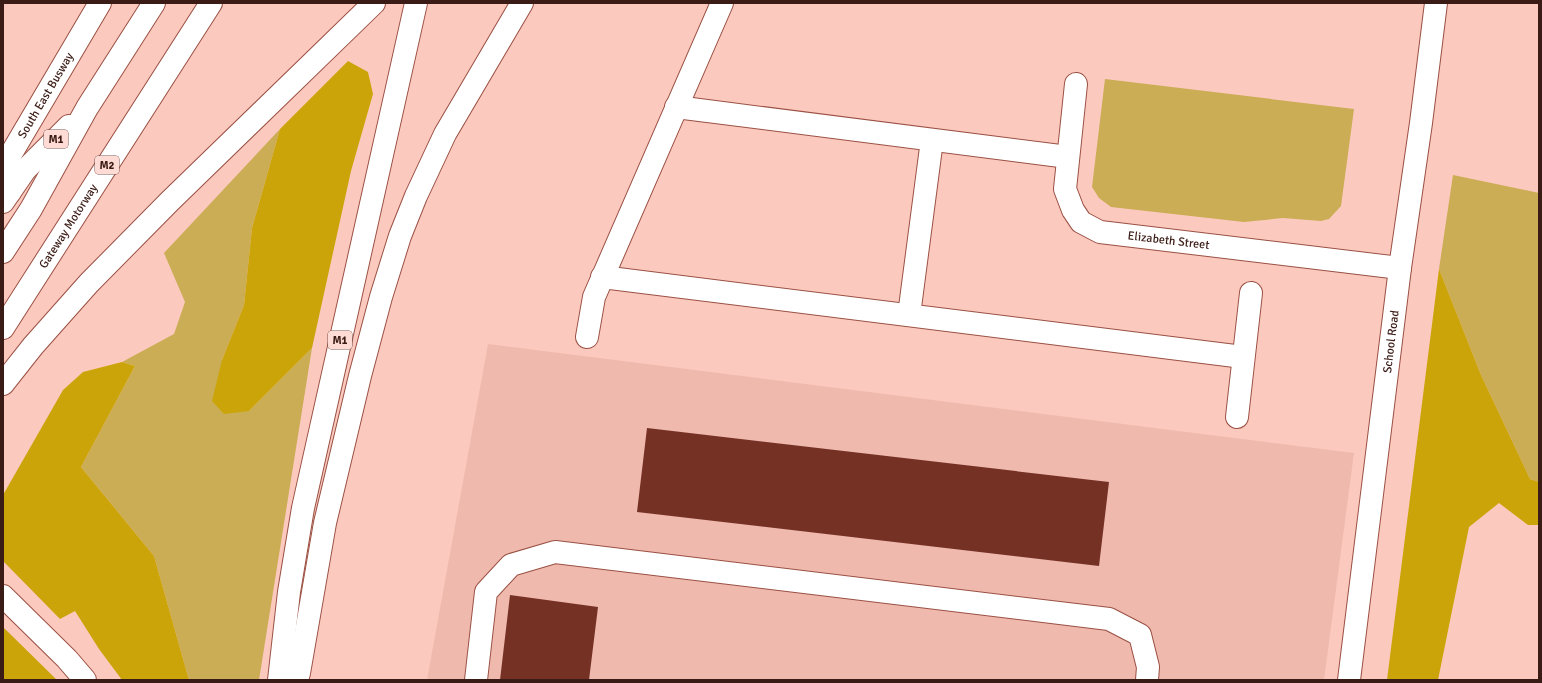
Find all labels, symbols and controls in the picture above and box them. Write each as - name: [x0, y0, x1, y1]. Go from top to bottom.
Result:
- street label: South East Busway: [15, 50, 77, 141]
- road number: M1: [44, 130, 68, 148]
- road number: M2: [95, 156, 119, 174]
- street label: Gateway Motorway: [36, 181, 101, 271]
- street label: Elizabeth Street: [1127, 228, 1210, 253]
- street label: School Road: [1380, 309, 1403, 374]
- road number: M1: [328, 331, 352, 349]

